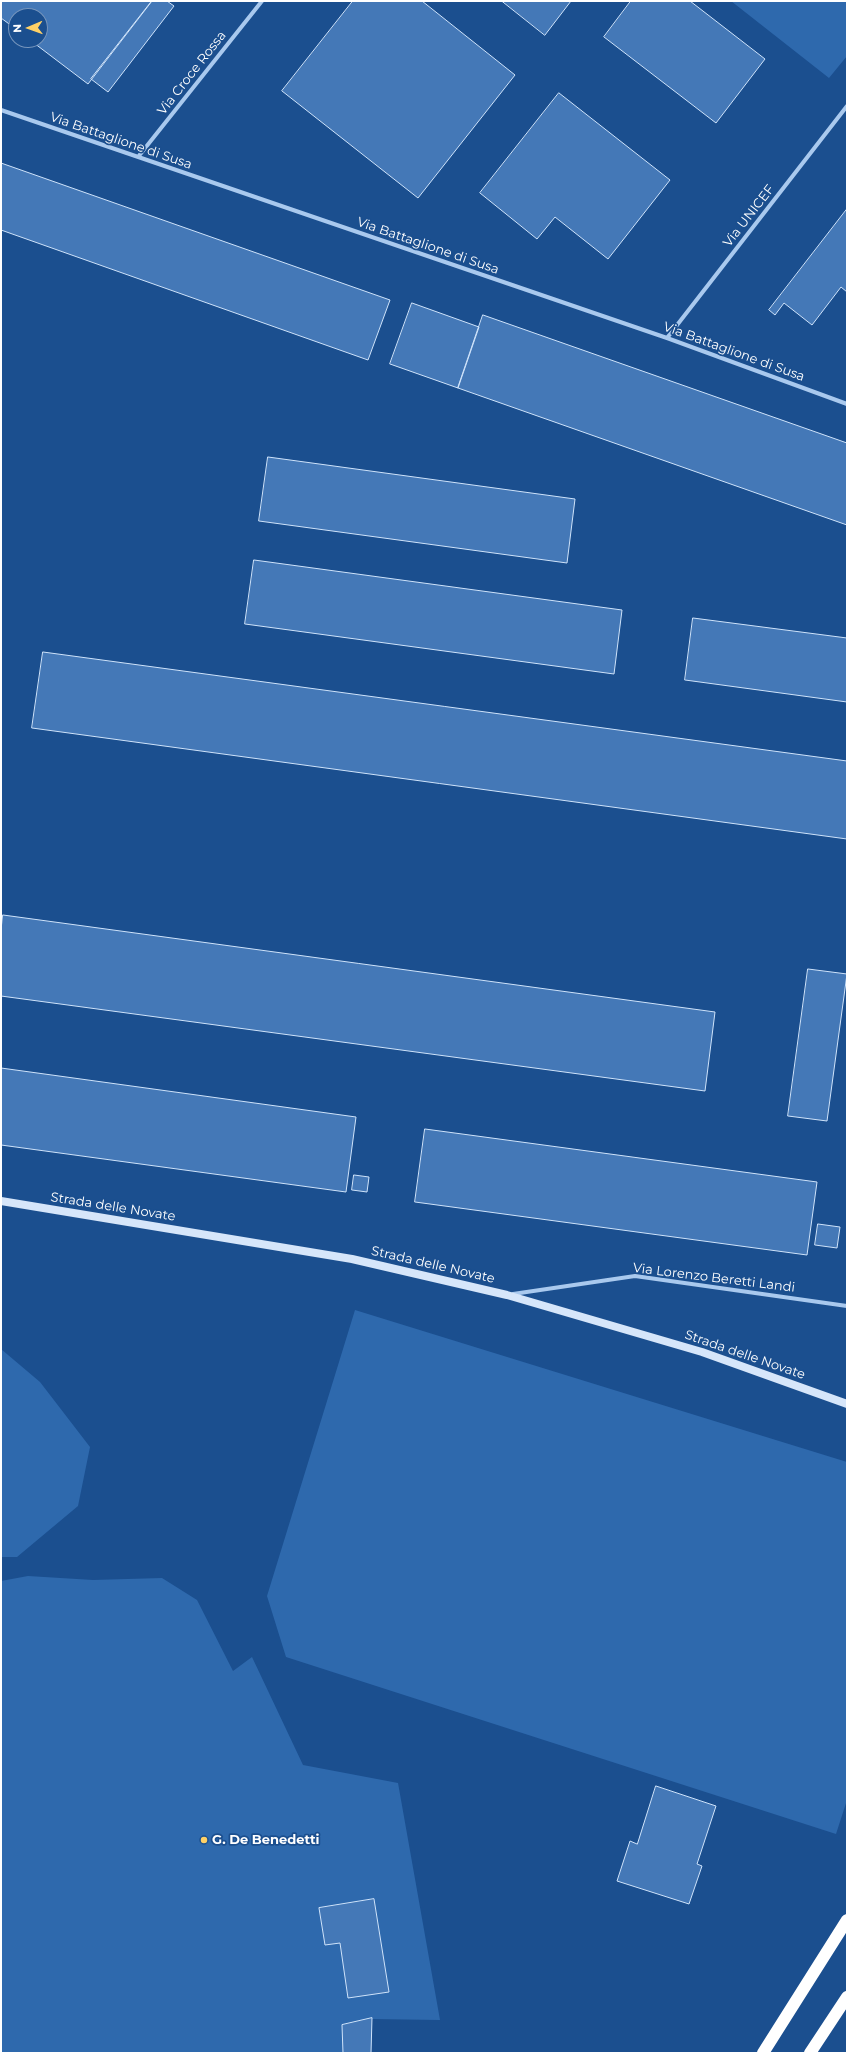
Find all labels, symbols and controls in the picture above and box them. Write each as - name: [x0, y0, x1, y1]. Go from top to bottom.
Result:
- north arrow: [8, 8, 48, 48]
- text: N: [10, 24, 24, 33]
- street label: Via Croce Rossa: [154, 28, 230, 118]
- street label: Via Battaglione di Susa: [48, 109, 194, 173]
- street label: Via UNICEF: [720, 182, 778, 250]
- street label: Via Battaglione di Susa: [355, 214, 501, 278]
- street label: Via Battaglione di Susa: [661, 319, 807, 385]
- street label: Strada delle Novate: [49, 1189, 177, 1225]
- street label: Strada delle Novate: [370, 1243, 496, 1287]
- street label: Via Lorenzo Beretti Landi: [632, 1260, 796, 1296]
- street label: Strada delle Novate: [683, 1327, 807, 1383]
- place label: G. De Benedetti: [212, 1832, 320, 1848]
- marker: G. De Benedetti: [199, 1835, 209, 1845]

